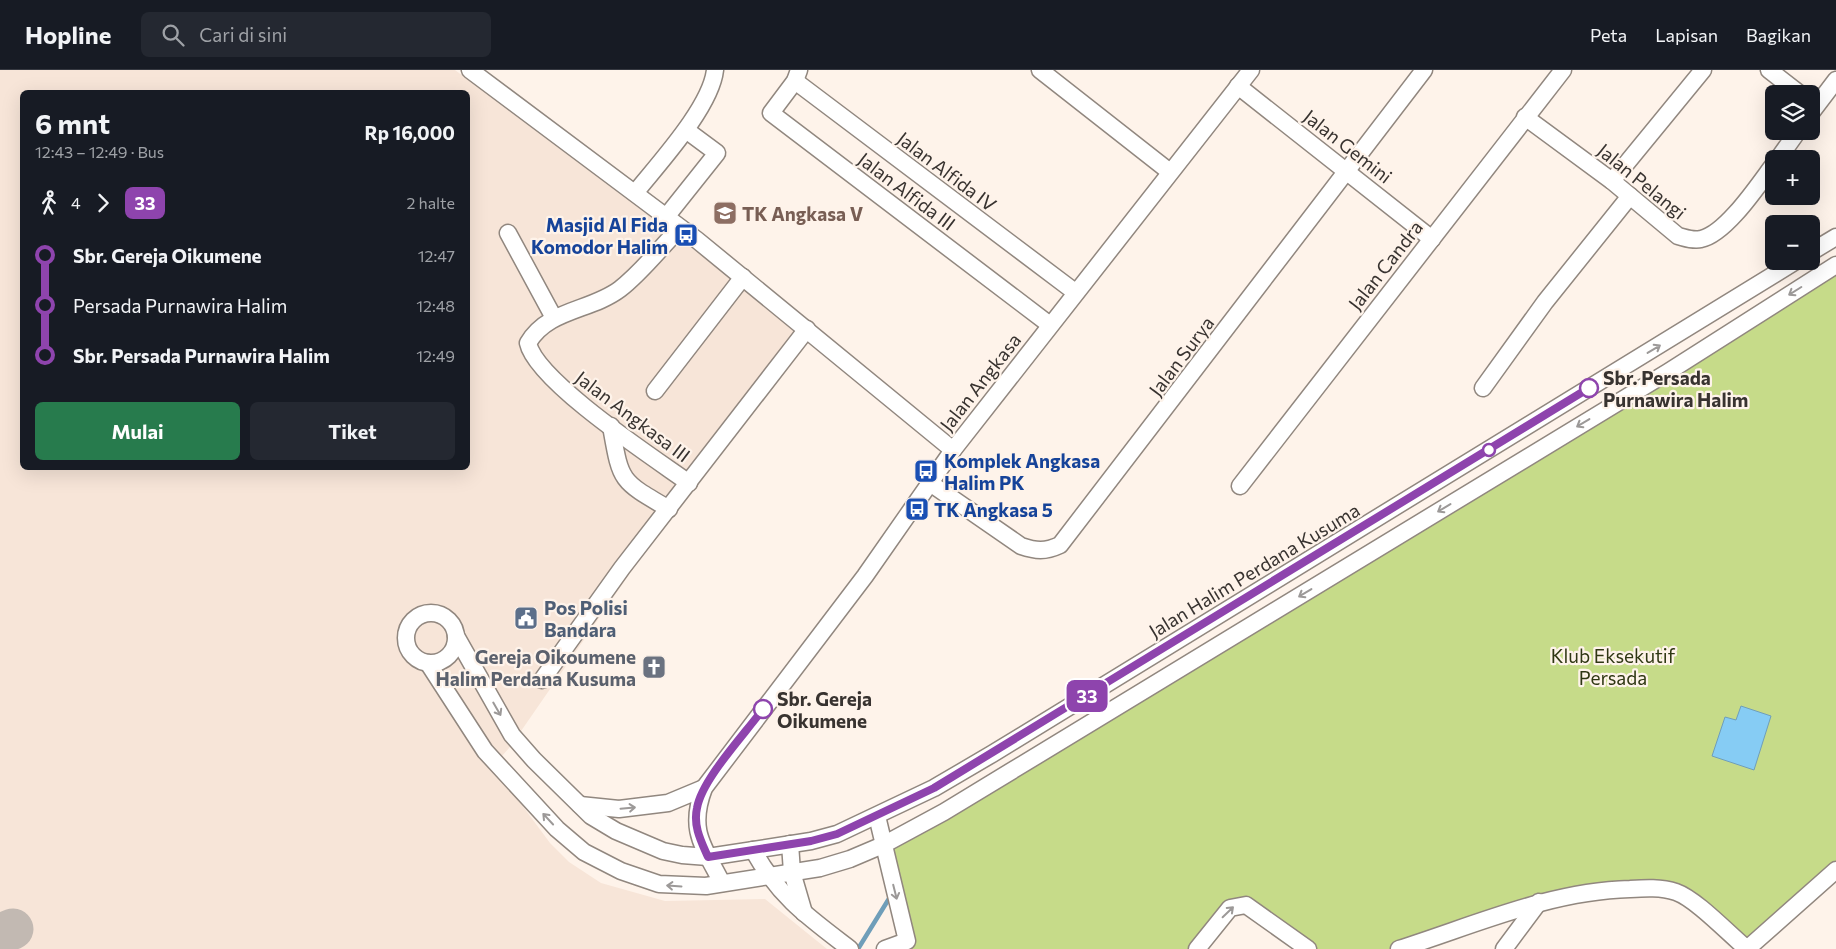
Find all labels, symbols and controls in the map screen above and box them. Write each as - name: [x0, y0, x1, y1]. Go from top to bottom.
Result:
- search box: [141, 12, 491, 57]
- text: Hopline: [25, 20, 111, 49]
- icon: search: [159, 21, 187, 49]
- text: Cari di sini: [199, 23, 287, 46]
- text: Peta: [1590, 24, 1627, 46]
- text: Lapisan: [1655, 24, 1718, 46]
- text: Bagikan: [1746, 24, 1811, 46]
- map controls: [1765, 85, 1820, 270]
- button: layers: [1765, 85, 1820, 140]
- street label: Jalan Gemini: [1299, 104, 1397, 188]
- text: 6 mnt: [35, 106, 110, 140]
- text: Rp 16,000: [365, 121, 455, 144]
- street label: Jalan Alfida IV: [893, 126, 1001, 216]
- street label: Jalan Pelangi: [1593, 138, 1691, 224]
- text: 12:43 – 12:49 · Bus: [35, 142, 164, 161]
- street label: Jalan Alfida III: [854, 147, 960, 235]
- button: +: [1765, 150, 1820, 205]
- icon: walk: [35, 189, 63, 217]
- icon: forward: [89, 189, 117, 217]
- text: 33: [135, 192, 155, 214]
- text: 4: [71, 193, 81, 212]
- text: 2 halte: [407, 193, 455, 212]
- school or university icon: TK Angkasa V: [712, 200, 738, 226]
- place label: TK Angkasa V: [742, 202, 864, 225]
- place label: Masjid Al Fida Komodor Halim: [531, 213, 668, 258]
- button: −: [1765, 215, 1820, 270]
- street label: Jalan Candra: [1343, 216, 1427, 314]
- bus stop icon: Masjid Al Fida Komodor Halim: [673, 222, 699, 248]
- text: Sbr. Gereja Oikumene: [73, 244, 262, 267]
- text: 12:47: [418, 246, 455, 265]
- one-way arrow: [1788, 287, 1802, 297]
- text: Persada Purnawira Halim: [73, 294, 287, 317]
- text: 12:48: [416, 296, 455, 315]
- street label: Jalan Surya: [1144, 312, 1218, 400]
- street label: Jalan Angkasa: [935, 328, 1025, 436]
- one-way arrow: [1646, 343, 1660, 353]
- text: Sbr. Persada Purnawira Halim: [73, 344, 330, 367]
- text: 12:49: [416, 346, 455, 365]
- street label: Jalan Angkasa III: [571, 365, 695, 467]
- place label: Sbr. Persada Purnawira Halim: [1603, 366, 1748, 411]
- marker: Sbr. Persada Purnawira Halim: [1579, 378, 1599, 398]
- button: Mulai: [35, 402, 240, 460]
- button: Tiket: [250, 402, 455, 460]
- one-way arrow: [1576, 419, 1590, 429]
- unlabelled marker: [1482, 443, 1496, 457]
- place label: Komplek Angkasa Halim PK: [944, 449, 1100, 494]
- bus stop icon: Komplek Angkasa Halim PK: [913, 458, 939, 484]
- bus stop icon: TK Angkasa 5: [904, 496, 930, 522]
- place label: TK Angkasa 5: [934, 498, 1053, 521]
- street label: Jalan Halim Perdana Kusuma: [1144, 498, 1364, 642]
- one-way arrow: [1438, 504, 1452, 514]
- one-way arrow: [1299, 588, 1313, 598]
- place label: Pos Polisi Bandara: [544, 596, 628, 641]
- public building icon: Pos Polisi Bandara: [513, 605, 539, 631]
- park label: Klub Eksekutif Persada: [1551, 644, 1676, 689]
- place label: Gereja Oikoumene Halim Perdana Kusuma: [436, 645, 636, 690]
- church icon: Gereja Oikoumene Halim Perdana Kusuma: [641, 654, 667, 680]
- line badge: 33: [1064, 680, 1110, 712]
- text: 33: [1077, 685, 1097, 707]
- place label: Sbr. Gereja Oikumene: [777, 687, 872, 732]
- marker: Sbr. Gereja Oikumene: [753, 699, 773, 719]
- one-way arrow: [493, 702, 503, 716]
- one-way arrow: [620, 803, 636, 813]
- one-way arrow: [542, 812, 554, 825]
- one-way arrow: [666, 881, 682, 890]
- one-way arrow: [891, 884, 900, 900]
- one-way arrow: [1222, 906, 1235, 918]

